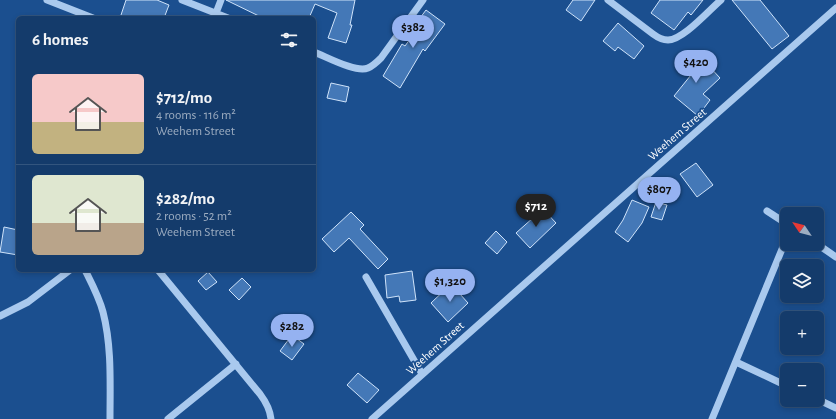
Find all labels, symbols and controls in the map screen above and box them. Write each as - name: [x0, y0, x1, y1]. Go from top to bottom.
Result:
- pin: $382: [389, 15, 437, 49]
- text: $382: [401, 21, 425, 34]
- icon: filters: [278, 29, 300, 51]
- text: 6 homes: [32, 31, 88, 48]
- pin: $420: [672, 50, 720, 84]
- text: $420: [683, 56, 709, 69]
- text: $712/mo: [156, 89, 212, 106]
- icon: home: [64, 90, 112, 138]
- street label: Weehem Street: [646, 105, 709, 162]
- text: 4 rooms · 116 m²: [156, 109, 236, 122]
- text: Weehem Street: [156, 125, 235, 138]
- pin: $807: [635, 177, 683, 211]
- text: $807: [647, 183, 671, 196]
- text: $282/mo: [156, 190, 215, 207]
- icon: home: [64, 191, 112, 239]
- pin: $712: [512, 194, 560, 228]
- text: $712: [525, 200, 547, 213]
- north arrow: [780, 207, 824, 251]
- map controls: [780, 207, 824, 407]
- text: 2 rooms · 52 m²: [156, 210, 232, 223]
- text: Weehem Street: [156, 226, 235, 239]
- button: layers: [780, 259, 824, 303]
- pin: $1,320: [417, 269, 483, 303]
- text: $1,320: [434, 275, 466, 288]
- button: +: [780, 311, 824, 355]
- pin: $282: [268, 314, 316, 348]
- street label: Weehem Street: [404, 319, 466, 377]
- text: $282: [280, 320, 304, 333]
- button: −: [780, 363, 824, 407]

